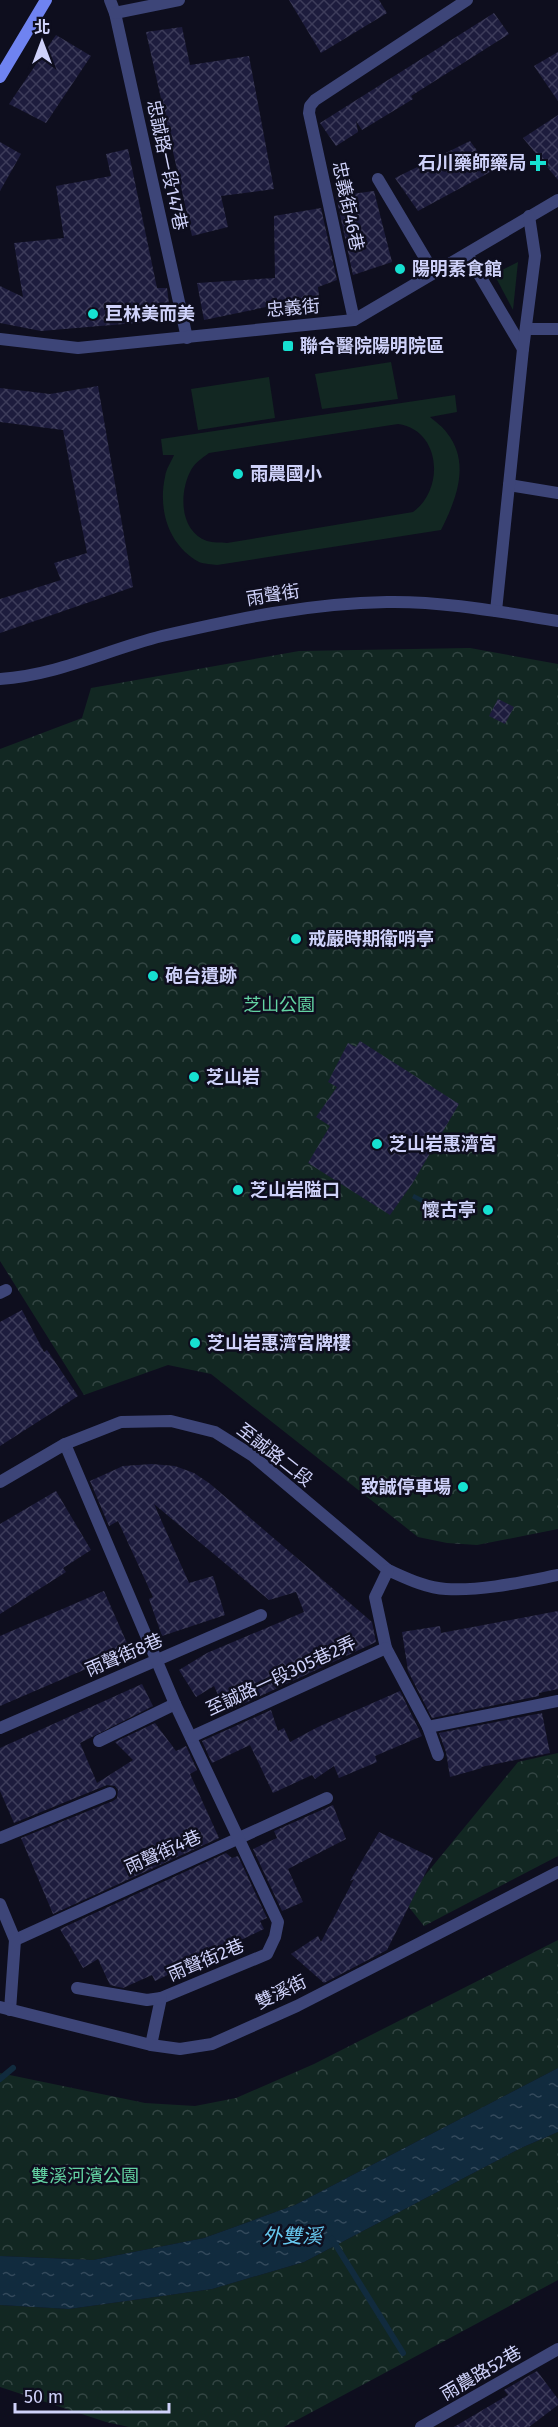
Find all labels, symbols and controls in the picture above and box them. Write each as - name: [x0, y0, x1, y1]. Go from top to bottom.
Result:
- north arrow: [12, 12, 72, 72]
- text: 北: [34, 18, 50, 37]
- street label: 忠誠路一段147巷: [142, 98, 192, 232]
- place label: 石川藥師藥局: [418, 152, 526, 174]
- marker: 石川藥師藥局: [531, 156, 545, 170]
- street label: 忠義街46巷: [328, 159, 368, 253]
- place label: 陽明素食館: [412, 258, 502, 280]
- marker: 陽明素食館: [393, 262, 407, 276]
- street label: 忠義街: [265, 295, 321, 321]
- place label: 巨林美而美: [105, 303, 195, 325]
- marker: 巨林美而美: [86, 307, 100, 321]
- place label: 聯合醫院陽明院區: [300, 335, 444, 357]
- marker: 聯合醫院陽明院區: [281, 339, 295, 353]
- place label: 雨農國小: [250, 463, 322, 485]
- marker: 雨農國小: [231, 467, 245, 481]
- street label: 雨聲街: [245, 580, 301, 610]
- place label: 戒嚴時期衛哨亭: [308, 928, 434, 950]
- marker: 戒嚴時期衛哨亭: [289, 932, 303, 946]
- place label: 砲台遺跡: [165, 965, 237, 987]
- marker: 砲台遺跡: [146, 969, 160, 983]
- park label: 芝山公園: [243, 994, 315, 1016]
- place label: 芝山岩: [206, 1066, 260, 1088]
- marker: 芝山岩: [187, 1070, 201, 1084]
- place label: 芝山岩惠濟宮: [389, 1133, 497, 1155]
- marker: 芝山岩惠濟宮: [370, 1137, 384, 1151]
- place label: 芝山岩隘口: [250, 1179, 340, 1201]
- marker: 芝山岩隘口: [231, 1183, 245, 1197]
- place label: 懷古亭: [422, 1199, 476, 1221]
- marker: 懷古亭: [481, 1203, 495, 1217]
- place label: 芝山岩惠濟宮牌樓: [207, 1332, 351, 1354]
- marker: 芝山岩惠濟宮牌樓: [188, 1336, 202, 1350]
- street label: 至誠路二段: [233, 1419, 317, 1491]
- place label: 致誠停車場: [361, 1476, 451, 1498]
- marker: 致誠停車場: [456, 1480, 470, 1494]
- street label: 雨聲街8巷: [82, 1629, 166, 1681]
- street label: 至誠路一段305巷2弄: [203, 1632, 359, 1720]
- street label: 雨聲街4巷: [121, 1825, 205, 1879]
- street label: 雨聲街2巷: [164, 1934, 248, 1986]
- street label: 雙溪街: [252, 1970, 310, 2014]
- park label: 雙溪河濱公園: [31, 2165, 139, 2187]
- water label: 外雙溪: [262, 2224, 325, 2248]
- street label: 雨農路52巷: [437, 2341, 525, 2405]
- scale bar: [15, 2376, 170, 2414]
- text: 50 m: [24, 2386, 63, 2408]

